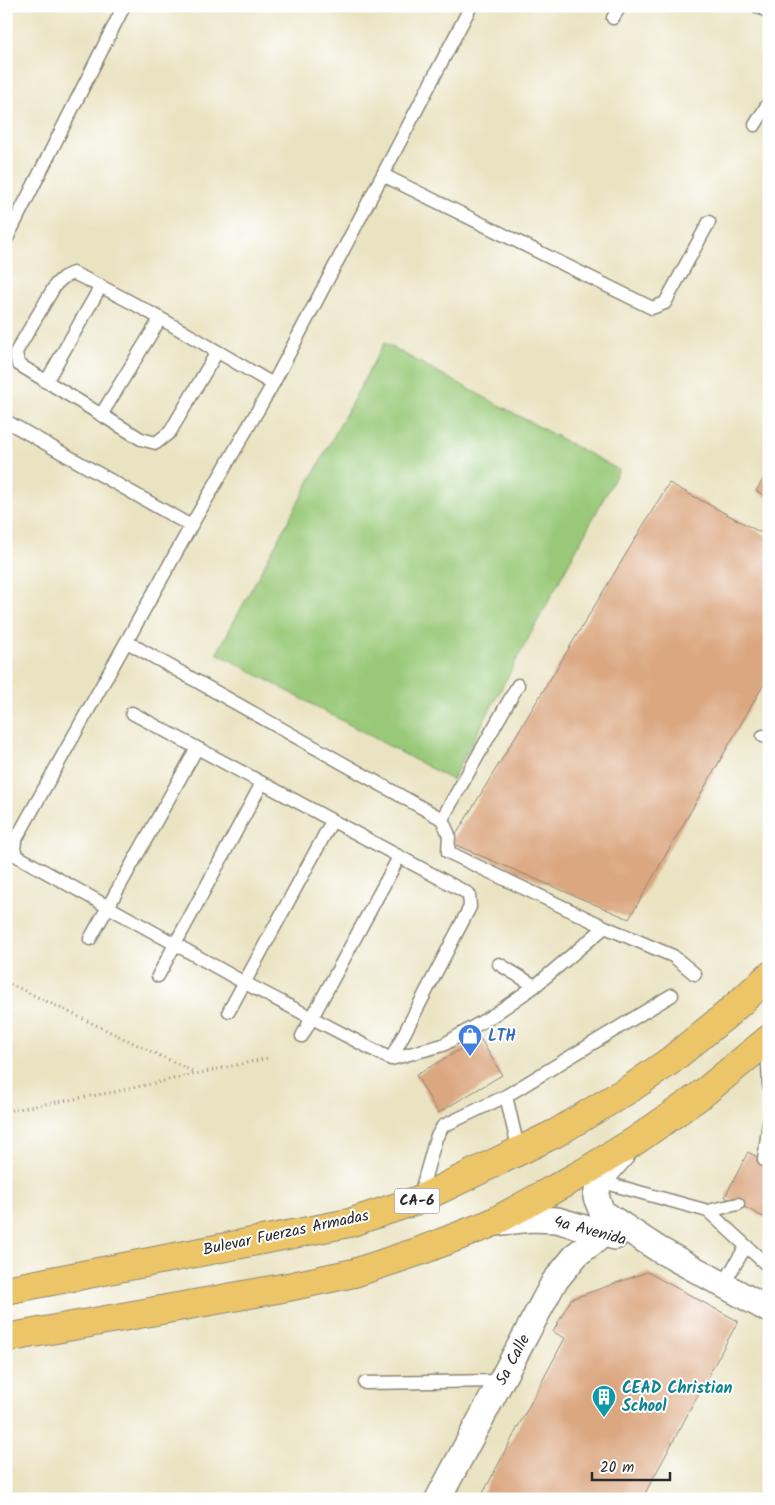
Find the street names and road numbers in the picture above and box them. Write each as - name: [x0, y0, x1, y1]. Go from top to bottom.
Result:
- road number: CA-6: [394, 1188, 440, 1214]
- street label: Bulevar Fuerzas Armadas: [201, 1203, 371, 1263]
- street label: 4a Avenida: [551, 1209, 629, 1253]
- street label: 5a Calle: [489, 1330, 537, 1390]

